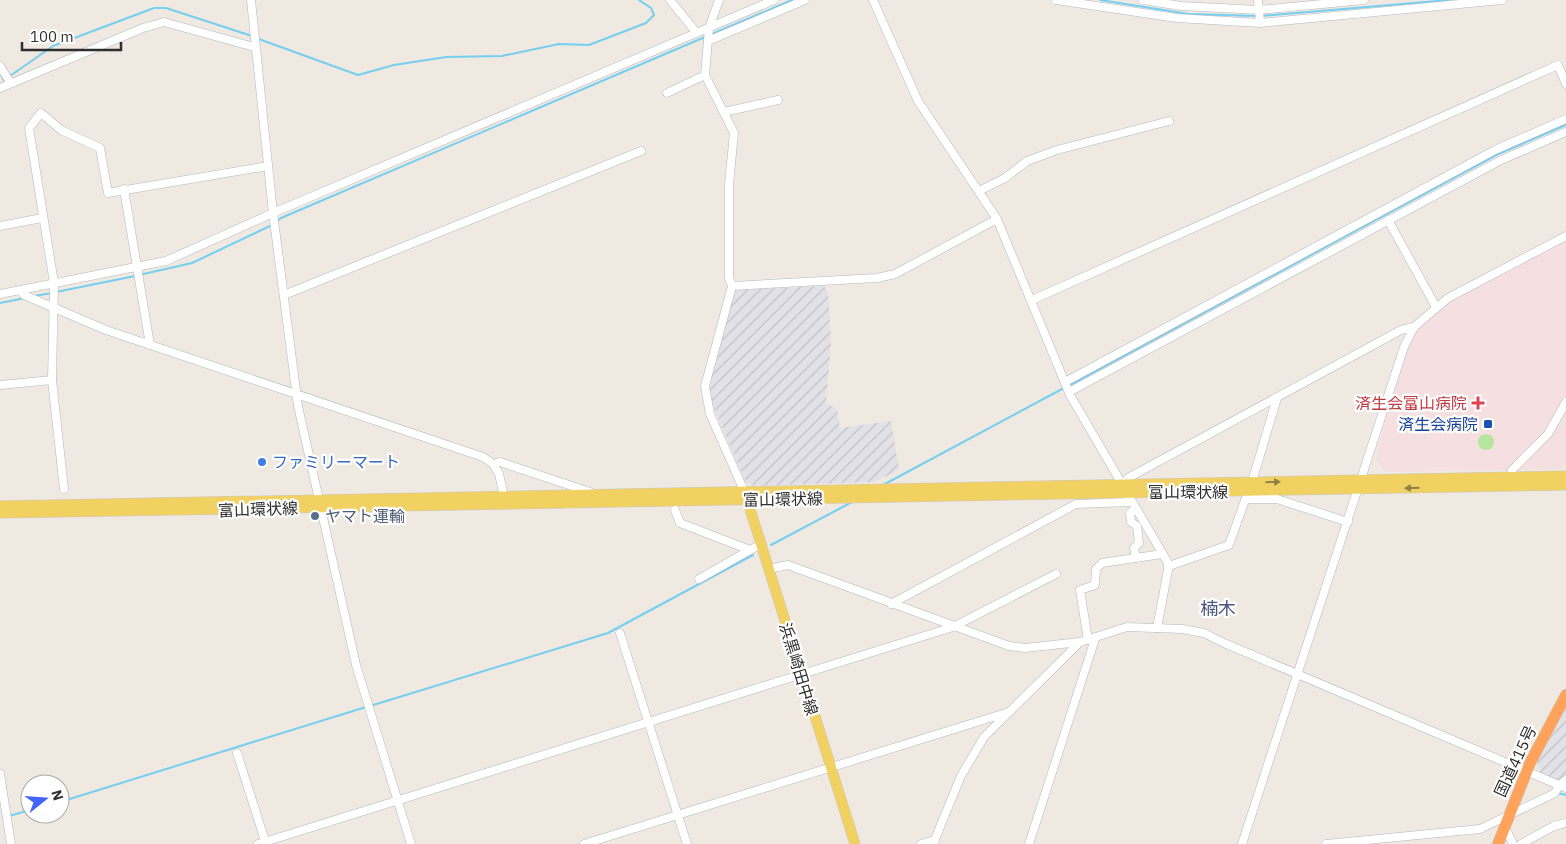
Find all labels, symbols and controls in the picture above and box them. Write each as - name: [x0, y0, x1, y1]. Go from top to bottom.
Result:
- scale bar: [22, 20, 121, 52]
- text: 100 m: [30, 27, 74, 46]
- place label: 済生会富山病院: [1355, 393, 1467, 413]
- marker: 済生会富山病院: [1471, 396, 1485, 410]
- place label: 済生会病院: [1398, 414, 1478, 434]
- marker: 済生会病院: [1482, 418, 1494, 430]
- place label: ファミリーマート: [272, 452, 400, 472]
- marker: ファミリーマート: [256, 456, 268, 468]
- one-way arrow: [1266, 477, 1282, 485]
- street label: 富山環状線: [1148, 482, 1228, 502]
- one-way arrow: [1404, 484, 1420, 492]
- street label: 富山環状線: [743, 488, 823, 510]
- street label: 富山環状線: [218, 498, 298, 520]
- place label: ヤマト運輸: [325, 506, 405, 526]
- marker: ヤマト運輸: [309, 510, 321, 522]
- district label: 楠木: [1200, 597, 1236, 620]
- street label: 浜黒崎田中線: [775, 620, 823, 718]
- street label: 国道415号: [1490, 722, 1540, 800]
- north arrow: [20, 774, 70, 824]
- text: N: [47, 788, 68, 803]

